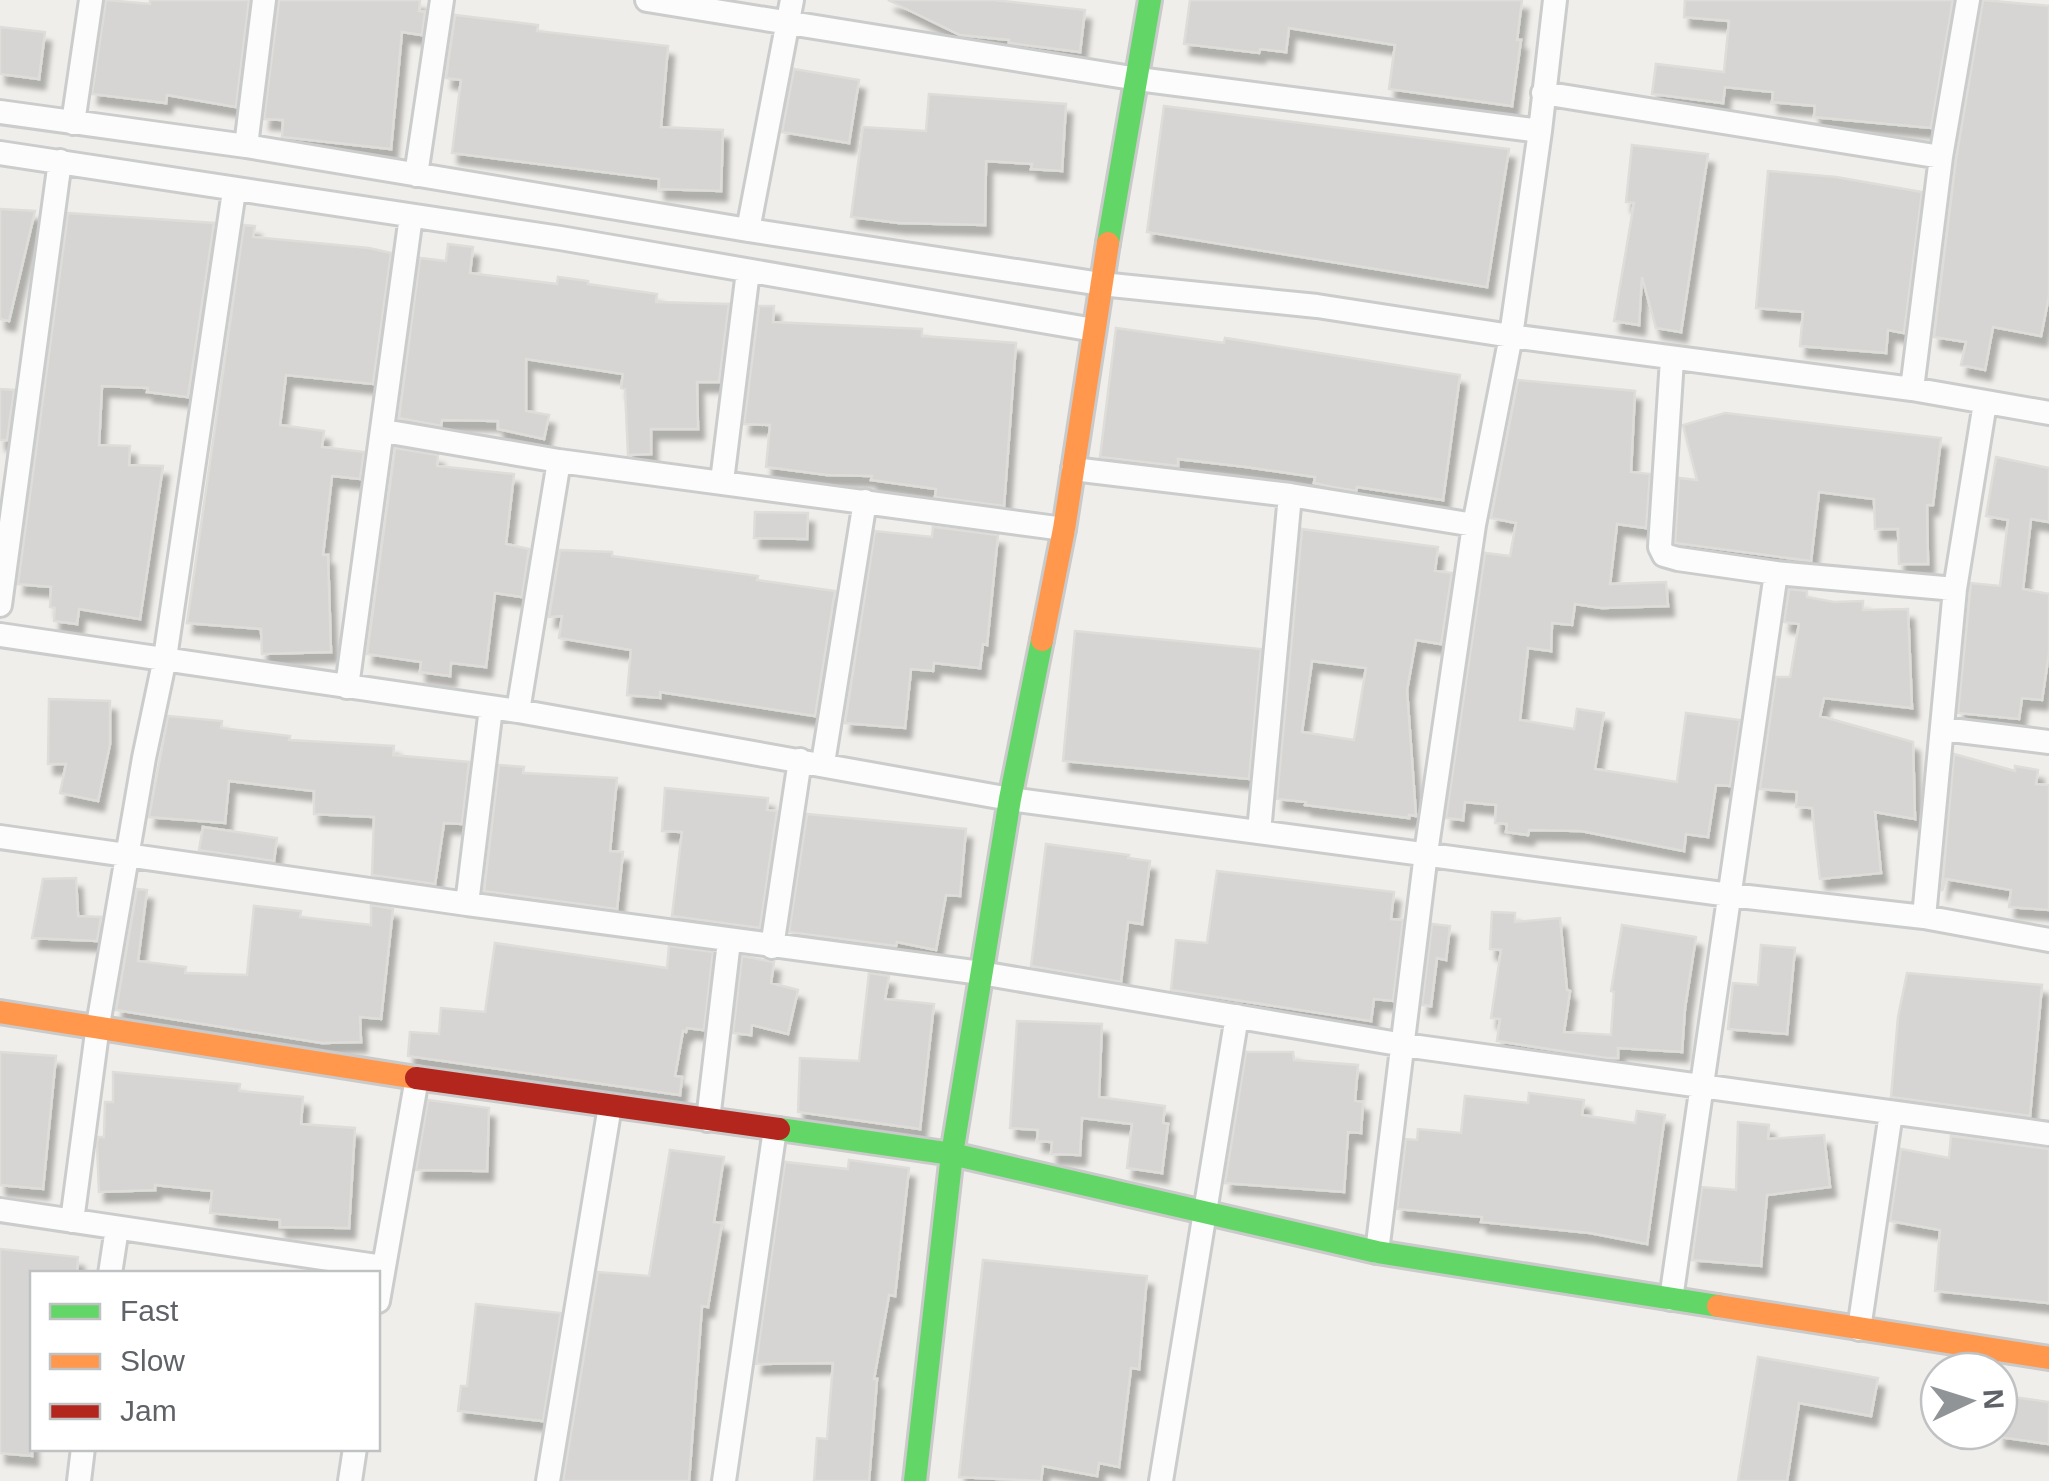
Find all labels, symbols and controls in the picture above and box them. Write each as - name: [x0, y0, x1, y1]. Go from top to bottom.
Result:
- legend: [30, 1271, 380, 1451]
- text: Fast: [120, 1294, 179, 1327]
- text: Slow: [120, 1344, 185, 1377]
- north arrow: [1919, 1351, 2019, 1451]
- text: N: [1977, 1388, 2010, 1410]
- text: Jam: [120, 1394, 177, 1427]

